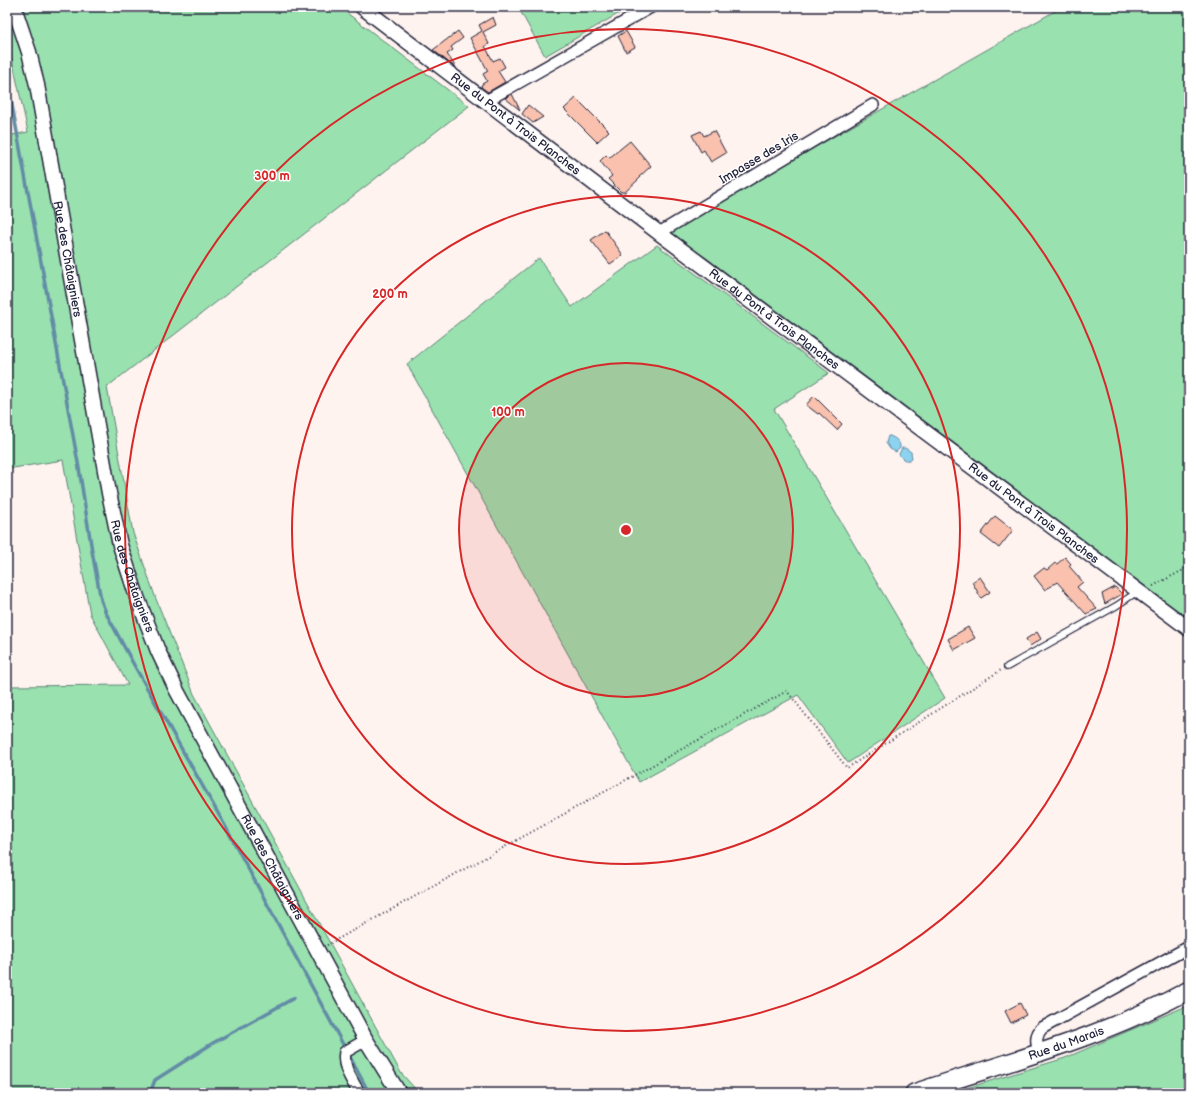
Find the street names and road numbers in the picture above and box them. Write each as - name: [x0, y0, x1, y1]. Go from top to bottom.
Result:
- street label: Rue du Pont à Trois Planches: [448, 70, 584, 178]
- street label: Impasse des Iris: [717, 128, 801, 188]
- street label: Rue des Châtaigniers: [50, 200, 85, 318]
- street label: Rue du Pont à Trois Planches: [706, 265, 842, 373]
- street label: Rue du Pont à Trois Planches: [965, 459, 1102, 567]
- street label: Rue des Châtaigniers: [107, 518, 158, 635]
- street label: Rue des Châtaigniers: [238, 812, 307, 922]
- street label: Rue du Marais: [1026, 1023, 1106, 1063]

